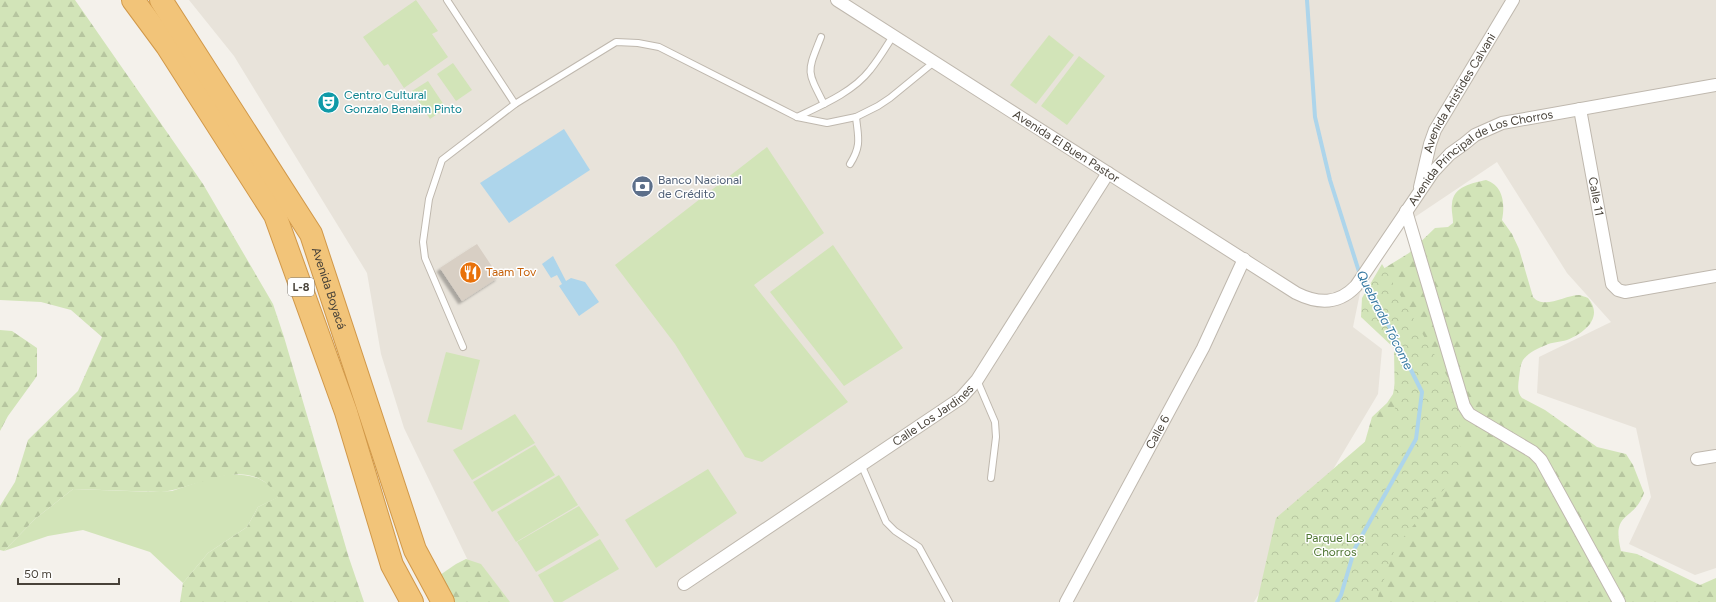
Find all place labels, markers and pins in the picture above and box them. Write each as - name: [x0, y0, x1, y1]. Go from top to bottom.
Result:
- place label: Centro Cultural Gonzalo Benaim Pinto: [344, 88, 462, 116]
- theatre icon: Centro Cultural Gonzalo Benaim Pinto: [316, 89, 342, 115]
- place label: Banco Nacional de Crédito: [658, 173, 742, 201]
- bank icon: Banco Nacional de Crédito: [630, 174, 656, 200]
- restaurant icon: Taam Tov: [457, 259, 483, 285]
- place label: Taam Tov: [486, 265, 537, 279]

